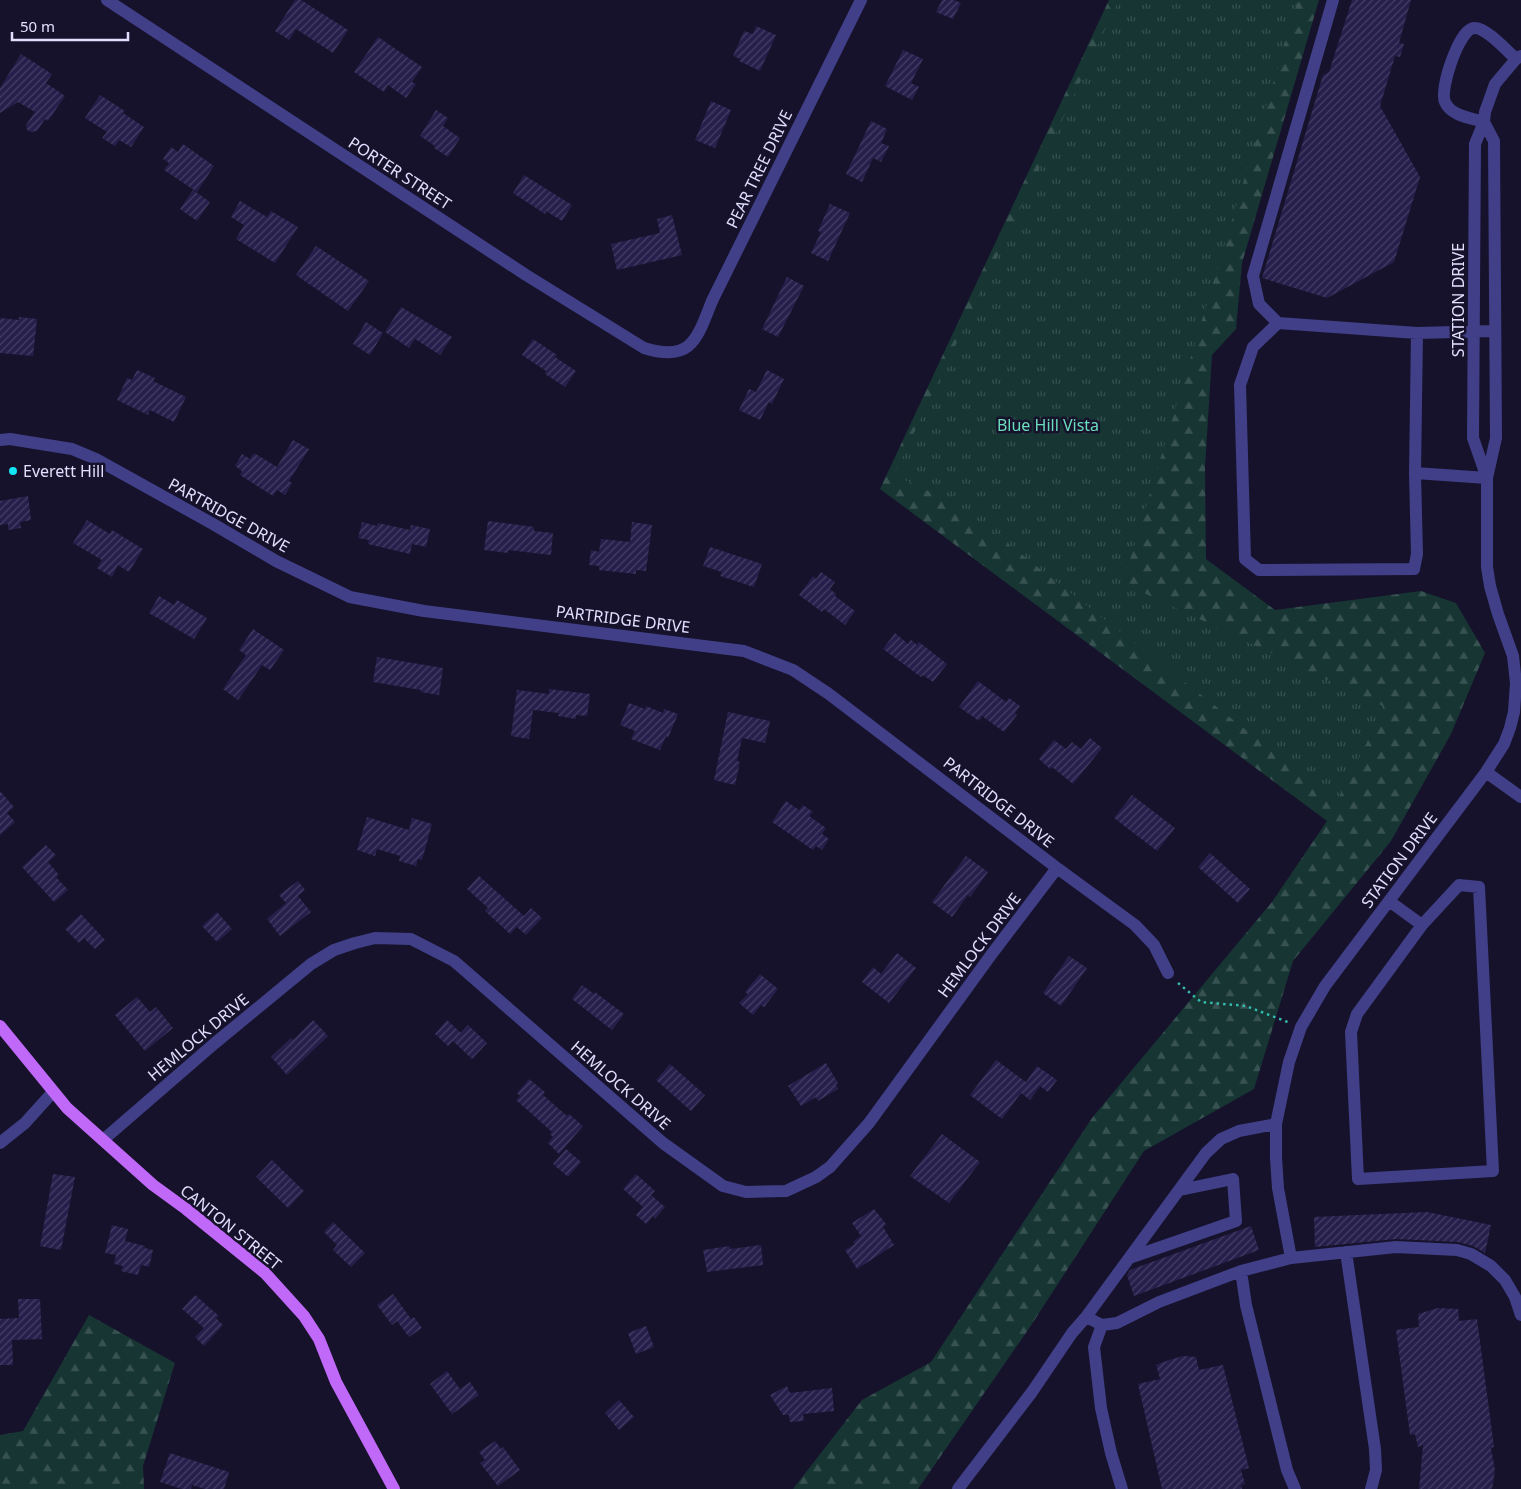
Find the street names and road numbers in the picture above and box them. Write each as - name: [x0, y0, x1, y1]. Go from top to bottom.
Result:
- street label: PEAR TREE DRIVE: [721, 106, 797, 232]
- street label: PORTER STREET: [344, 132, 456, 215]
- street label: STATION DRIVE: [1447, 243, 1469, 357]
- street label: PARTRIDGE DRIVE: [165, 473, 293, 557]
- street label: PARTRIDGE DRIVE: [555, 600, 691, 638]
- street label: PARTRIDGE DRIVE: [939, 752, 1059, 852]
- street label: STATION DRIVE: [1356, 808, 1442, 912]
- street label: HEMLOCK DRIVE: [932, 888, 1026, 1002]
- street label: HEMLOCK DRIVE: [143, 988, 253, 1086]
- street label: HEMLOCK DRIVE: [566, 1036, 676, 1134]
- street label: CANTON STREET: [176, 1179, 286, 1275]

